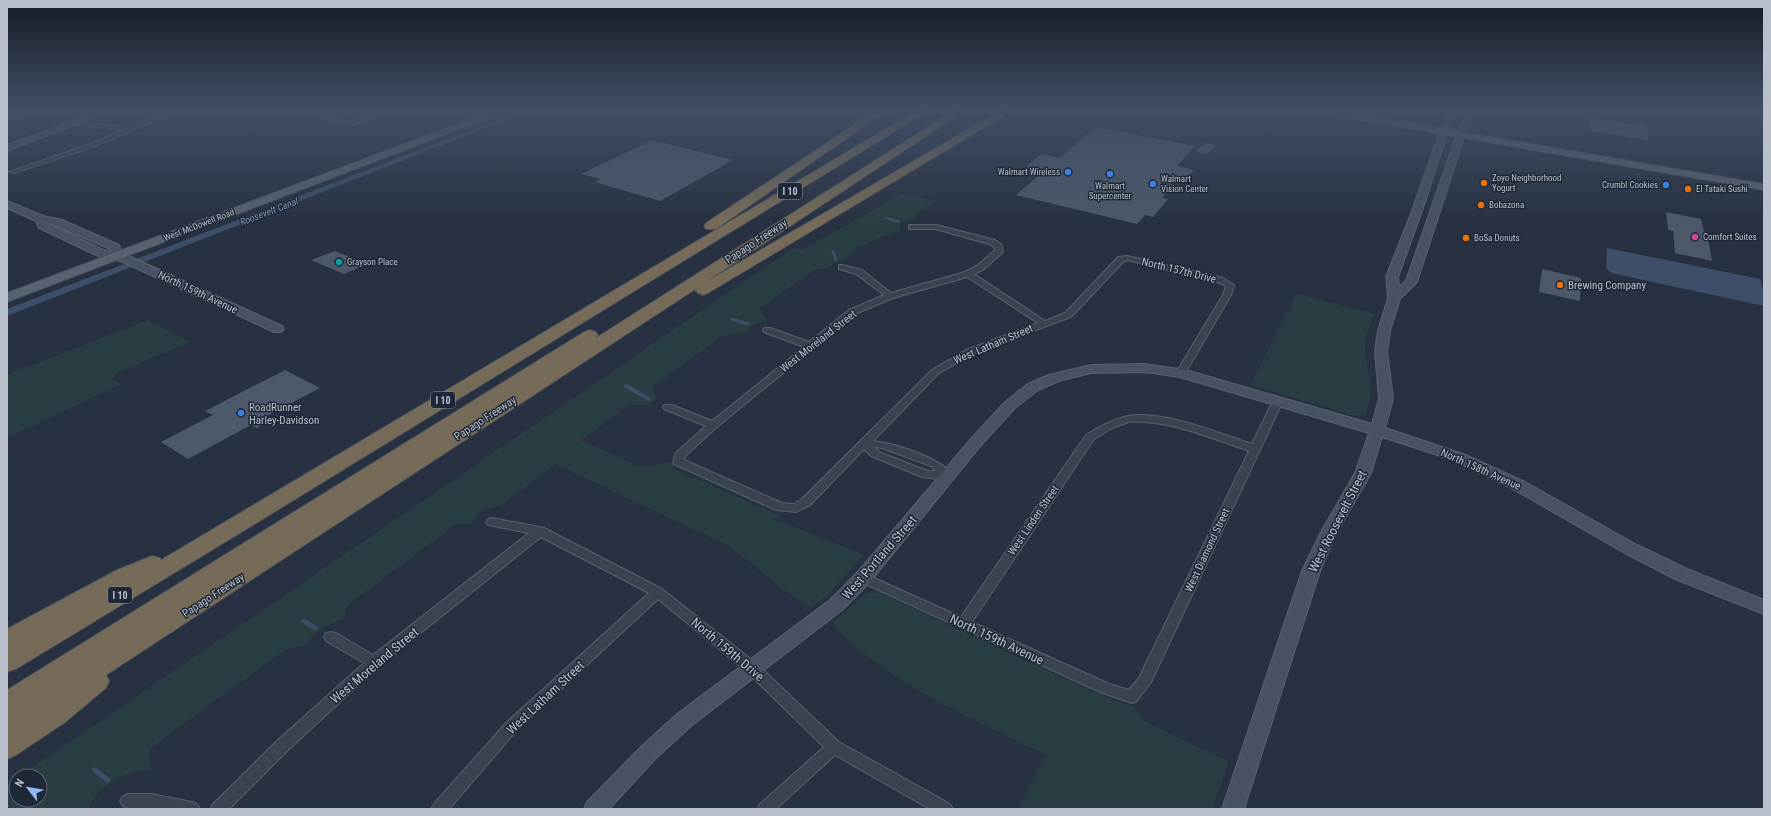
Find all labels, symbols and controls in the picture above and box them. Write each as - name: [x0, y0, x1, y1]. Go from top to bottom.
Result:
- place label: Walmart Wireless: [998, 167, 1060, 177]
- marker: Walmart Wireless: [1063, 167, 1073, 177]
- marker: Walmart Supercenter: [1105, 169, 1115, 179]
- place label: Zoyo Neighborhood Yogurt: [1492, 173, 1562, 193]
- place label: Walmart Vision Center: [1161, 174, 1209, 194]
- marker: Zoyo Neighborhood Yogurt: [1479, 178, 1489, 188]
- marker: Walmart Vision Center: [1148, 179, 1158, 189]
- place label: Crumbl Cookies: [1602, 180, 1658, 190]
- marker: Crumbl Cookies: [1661, 180, 1671, 190]
- place label: Walmart Supercenter: [1089, 181, 1132, 201]
- road number: I 10: [778, 183, 802, 199]
- marker: El Tataki Sushi: [1683, 184, 1693, 194]
- place label: El Tataki Sushi: [1696, 184, 1748, 194]
- water label: Roosevelt Canal: [238, 195, 301, 228]
- marker: Bobazona: [1476, 200, 1486, 210]
- place label: Bobazona: [1489, 200, 1524, 210]
- street label: West McDowell Road: [162, 207, 236, 243]
- street label: Papago Freeway: [723, 216, 790, 266]
- marker: Comfort Suites: [1690, 232, 1700, 242]
- place label: Comfort Suites: [1703, 232, 1757, 242]
- marker: BoSa Donuts: [1461, 233, 1471, 243]
- place label: BoSa Donuts: [1474, 233, 1520, 243]
- street label: North 157th Drive: [1140, 255, 1218, 286]
- marker: Grayson Place: [334, 257, 344, 267]
- place label: Grayson Place: [347, 257, 398, 267]
- street label: North 159th Avenue: [156, 268, 240, 317]
- place label: Brewing Company: [1568, 279, 1646, 292]
- marker: Brewing Company: [1555, 280, 1565, 290]
- street label: West Moreland Street: [778, 308, 859, 375]
- street label: West Latham Street: [951, 322, 1035, 367]
- road number: I 10: [431, 392, 455, 408]
- street label: Papago Freeway: [452, 393, 519, 443]
- place label: RoadRunner Harley-Davidson: [249, 401, 319, 427]
- marker: RoadRunner Harley-Davidson: [236, 408, 246, 418]
- street label: North 158th Avenue: [1439, 446, 1523, 493]
- street label: West Roosevelt Street: [1305, 468, 1370, 575]
- street label: West Linden Street: [1005, 483, 1062, 558]
- street label: West Diamond Street: [1182, 506, 1233, 594]
- street label: West Portland Street: [839, 512, 920, 602]
- street label: Papago Freeway: [180, 570, 247, 620]
- road number: I 10: [108, 587, 132, 603]
- street label: North 159th Avenue: [948, 611, 1046, 668]
- street label: North 159th Drive: [688, 615, 767, 684]
- street label: West Moreland Street: [327, 624, 421, 707]
- street label: West Latham Street: [503, 657, 587, 737]
- north arrow: [8, 768, 48, 808]
- text: N: [13, 777, 27, 789]

